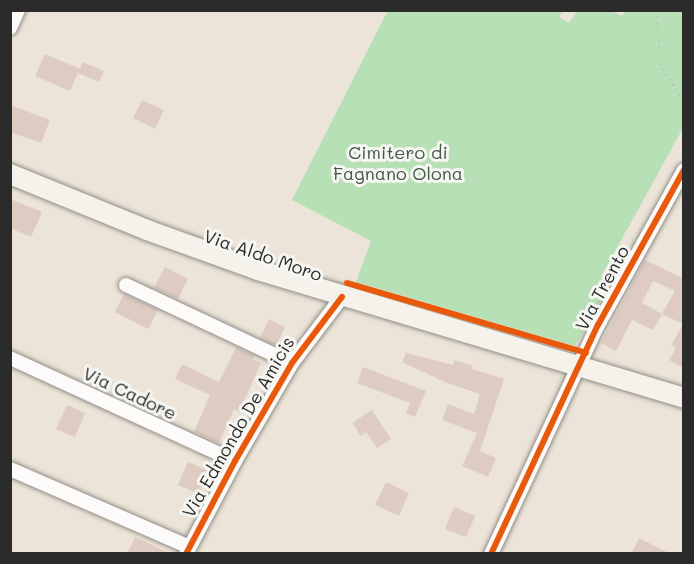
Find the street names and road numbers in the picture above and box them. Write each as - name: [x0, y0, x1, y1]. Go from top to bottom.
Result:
- street label: Via Aldo Moro: [201, 225, 325, 285]
- street label: Via Trento: [571, 242, 633, 334]
- street label: Via Edmondo De Amicis: [177, 333, 299, 521]
- street label: Via Cadore: [80, 362, 180, 424]

